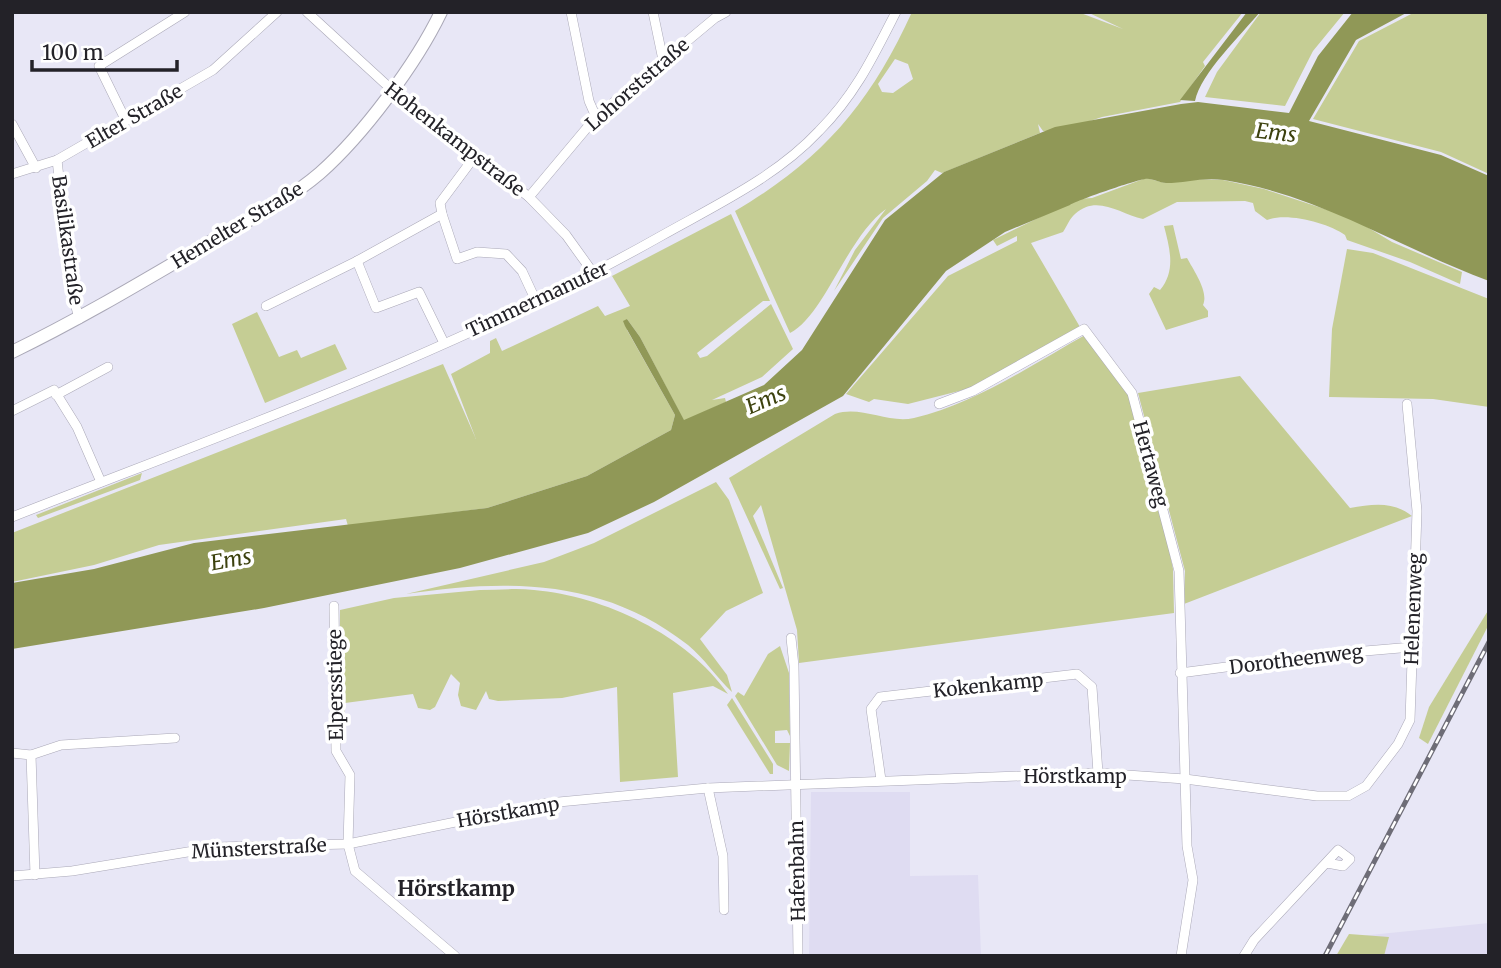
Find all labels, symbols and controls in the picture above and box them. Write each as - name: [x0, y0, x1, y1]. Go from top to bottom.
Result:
- scale bar: [32, 28, 177, 72]
- street label: Lohorststraße: [580, 32, 694, 136]
- text: 100 m: [42, 39, 104, 66]
- street label: Hohenkampstraße: [380, 77, 530, 201]
- street label: Elter Straße: [81, 79, 187, 153]
- water label: Ems: [1254, 117, 1298, 148]
- street label: Basilikastraße: [47, 173, 89, 307]
- street label: Hemelter Straße: [167, 176, 307, 274]
- street label: Timmermanufer: [462, 255, 612, 342]
- water label: Ems: [742, 379, 790, 420]
- street label: Hertaweg: [1128, 418, 1174, 510]
- water label: Ems: [208, 543, 254, 576]
- street label: Helenenweg: [1399, 552, 1427, 666]
- street label: Elpersstiege: [322, 629, 348, 741]
- street label: Dorotheenweg: [1228, 639, 1365, 679]
- street label: Kokenkamp: [932, 667, 1044, 703]
- street label: Hörstkamp: [1023, 764, 1127, 788]
- street label: Hörstkamp: [455, 791, 561, 833]
- street label: Hafenbahn: [784, 820, 810, 922]
- street label: Münsterstraße: [191, 832, 327, 864]
- district label: Hörstkamp: [397, 875, 515, 902]

